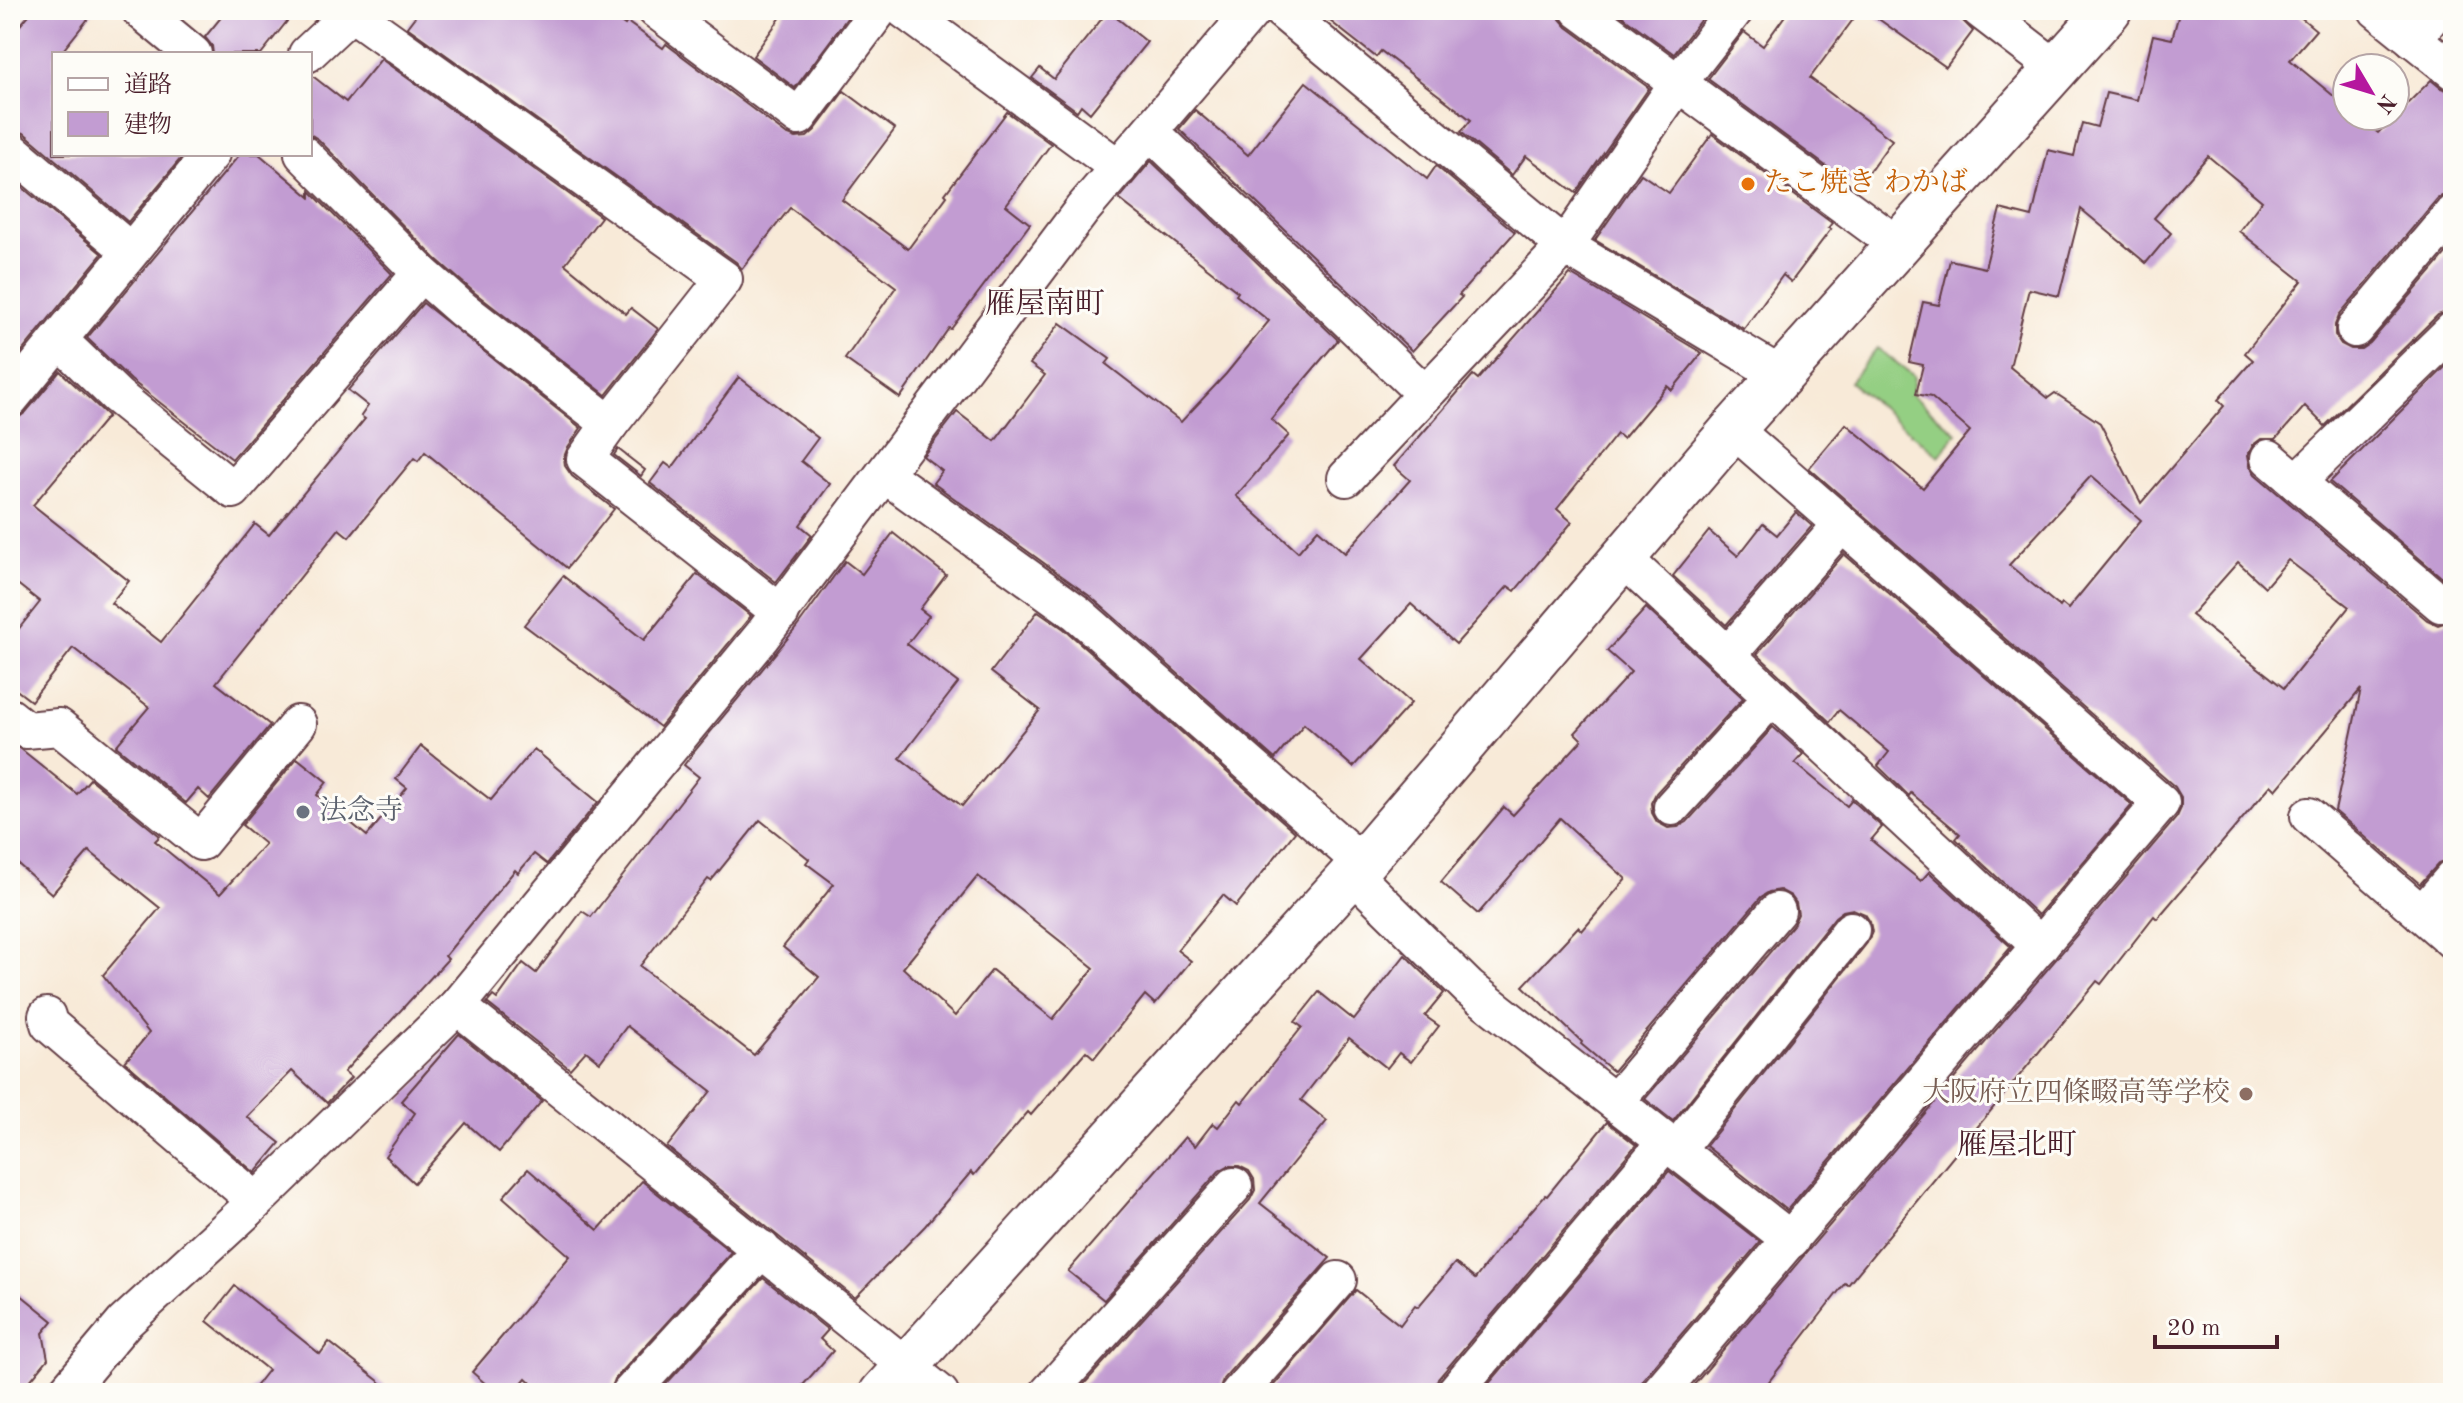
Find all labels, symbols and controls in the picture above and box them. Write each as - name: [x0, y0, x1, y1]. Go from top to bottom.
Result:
- legend: [52, 52, 312, 156]
- north arrow: [2331, 52, 2411, 132]
- text: 道路: [124, 71, 172, 98]
- text: N: [2371, 90, 2399, 117]
- text: 建物: [124, 111, 172, 138]
- place label: たこ焼き わかば: [1764, 167, 1968, 198]
- marker: たこ焼き わかば: [1739, 175, 1757, 193]
- district label: 雁屋南町: [985, 287, 1105, 320]
- place label: 法念寺: [319, 795, 403, 826]
- marker: 法念寺: [294, 803, 312, 821]
- place label: 大阪府立四條畷高等学校: [1922, 1077, 2230, 1108]
- marker: 大阪府立四條畷高等学校: [2237, 1085, 2255, 1103]
- district label: 雁屋北町: [1957, 1129, 2077, 1161]
- scale bar: [2155, 1299, 2277, 1349]
- text: 20 m: [2167, 1317, 2221, 1341]

